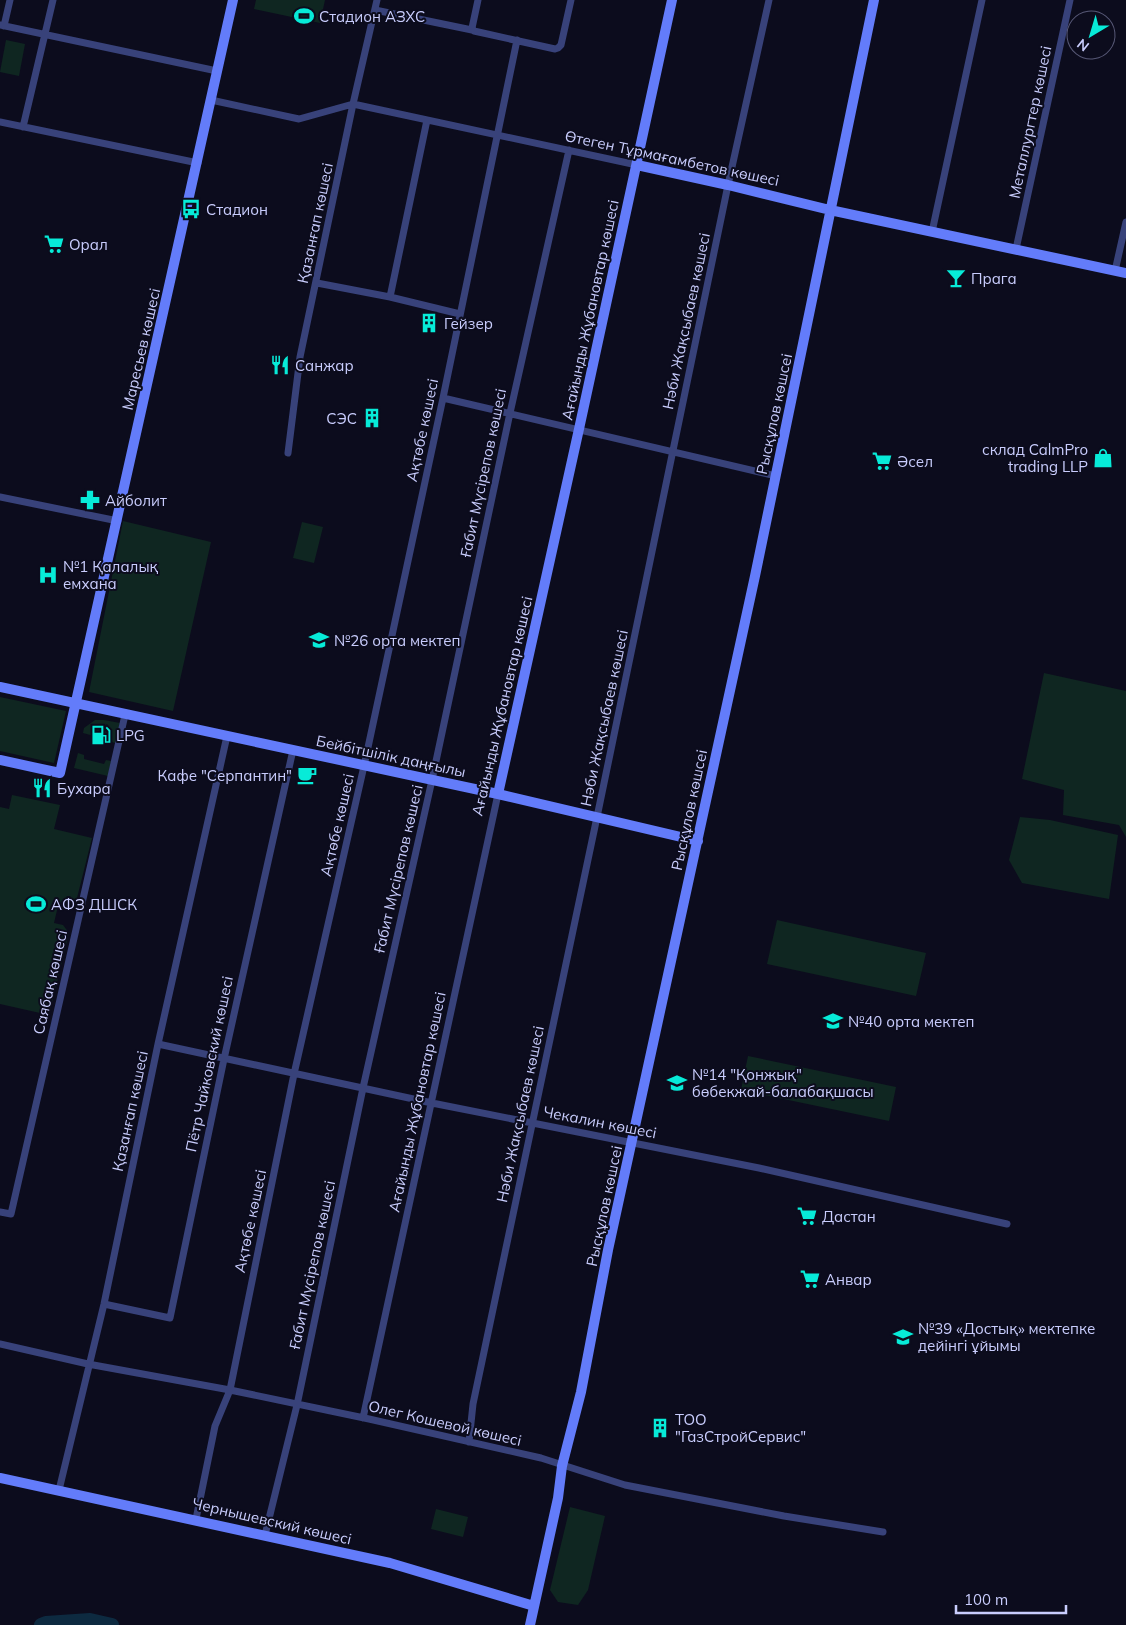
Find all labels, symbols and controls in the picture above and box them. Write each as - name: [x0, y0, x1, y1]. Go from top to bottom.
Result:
- sports icon: Стадион АЗХС: [293, 5, 315, 27]
- place label: Стадион АЗХС: [319, 7, 425, 26]
- north arrow: [1066, 10, 1116, 60]
- text: N: [1073, 35, 1093, 56]
- street label: Металлургтер көшесі: [1005, 44, 1055, 200]
- street label: Өтеген Тұрмағамбетов көшесі: [563, 126, 781, 190]
- street label: Қазанғап көшесі: [293, 161, 337, 285]
- bus stop icon: Стадион: [180, 198, 202, 220]
- street label: Ағайынды Жұбановтар көшесі: [557, 198, 623, 422]
- place label: Стадион: [206, 200, 268, 219]
- street label: Нәби Жақсыбаев көшесі: [658, 231, 714, 411]
- supermarket icon: Орал: [43, 233, 65, 255]
- place label: Орал: [69, 235, 108, 254]
- bar icon: Прага: [945, 267, 967, 289]
- place label: Прага: [971, 269, 1017, 288]
- street label: Маресьев көшесі: [118, 286, 164, 412]
- building icon: Гейзер: [418, 312, 440, 334]
- place label: Гейзер: [444, 314, 493, 333]
- street label: Рысқұлов көшсеі: [752, 352, 796, 476]
- restaurant icon: Санжар: [269, 354, 291, 376]
- place label: Санжар: [295, 356, 354, 375]
- street label: Ақтөбе көшесі: [402, 377, 442, 483]
- street label: Ғабит Мүсірепов көшесі: [456, 387, 510, 559]
- building icon: СЭС: [361, 407, 383, 429]
- place label: СЭС: [326, 409, 357, 428]
- place label: склад CalmPro trading LLP: [982, 440, 1088, 476]
- shop icon: склад CalmPro trading LLP: [1092, 447, 1114, 469]
- supermarket icon: Əсел: [871, 450, 893, 472]
- place label: Əсел: [897, 452, 933, 471]
- pharmacy icon: Айболит: [79, 489, 101, 511]
- place label: Айболит: [105, 491, 167, 510]
- place label: №1 Қалалық емхана: [63, 557, 159, 593]
- hospital icon: №1 Қалалық емхана: [37, 564, 59, 586]
- street label: Ағайынды Жұбановтар көшесі: [467, 594, 537, 818]
- street label: Нәби Жақсыбаев көшесі: [576, 628, 632, 808]
- school or university icon: №26 орта мектеп: [308, 629, 330, 651]
- place label: №26 орта мектеп: [334, 631, 460, 650]
- fuel station icon: LPG: [90, 724, 112, 746]
- place label: LPG: [116, 726, 145, 745]
- street label: Бейбітшілік даңғылы: [314, 731, 468, 781]
- street label: Рысқұлов көшсеі: [667, 748, 711, 872]
- cafe icon: Кафе "Серпантин": [296, 764, 318, 786]
- place label: Кафе "Серпантин": [157, 766, 292, 785]
- street label: Ақтөбе көшесі: [316, 772, 358, 878]
- restaurant icon: Бухара: [31, 777, 53, 799]
- place label: Бухара: [57, 779, 111, 798]
- street label: Ғабит Мүсірепов көшесі: [369, 783, 427, 955]
- sports icon: АФЗ ДШСК: [25, 893, 47, 915]
- place label: АФЗ ДШСК: [51, 895, 137, 914]
- street label: Саябақ көшесі: [29, 928, 71, 1036]
- street label: Пётр Чайковский көшесі: [181, 974, 237, 1154]
- street label: Ағайынды Жұбановтар көшесі: [384, 990, 450, 1214]
- school or university icon: №40 орта мектеп: [822, 1010, 844, 1032]
- place label: №40 орта мектеп: [848, 1012, 974, 1031]
- street label: Нәби Жақсыбаев көшесі: [492, 1024, 548, 1204]
- street label: Қазанғап көшесі: [108, 1049, 152, 1173]
- place label: №14 "Қонжық" бөбекжай-балабақшасы: [692, 1065, 874, 1101]
- school or university icon: №14 "Қонжық" бөбекжай-балабақшасы: [666, 1072, 688, 1094]
- street label: Чекалин көшесі: [542, 1102, 658, 1142]
- street label: Рысқұлов көшсеі: [582, 1144, 626, 1268]
- street label: Ақтөбе көшесі: [230, 1168, 270, 1274]
- street label: Ғабит Мүсірепов көшесі: [285, 1179, 339, 1351]
- supermarket icon: Дастан: [796, 1205, 818, 1227]
- place label: Дастан: [822, 1207, 876, 1226]
- supermarket icon: Анвар: [799, 1268, 821, 1290]
- place label: Анвар: [825, 1270, 872, 1289]
- place label: №39 «Достық» мектепке дейінгі ұйымы: [918, 1319, 1095, 1355]
- school or university icon: №39 «Достық» мектепке дейінгі ұйымы: [892, 1326, 914, 1348]
- street label: Олег Кошевой көшесі: [366, 1396, 524, 1450]
- place label: ТОО "ГазСтройСервис": [675, 1410, 806, 1446]
- building icon: ТОО "ГазСтройСервис": [649, 1417, 671, 1439]
- street label: Чернышевский көшесі: [190, 1493, 354, 1549]
- scale bar: [956, 1582, 1066, 1614]
- text: 100 m: [964, 1590, 1008, 1609]

